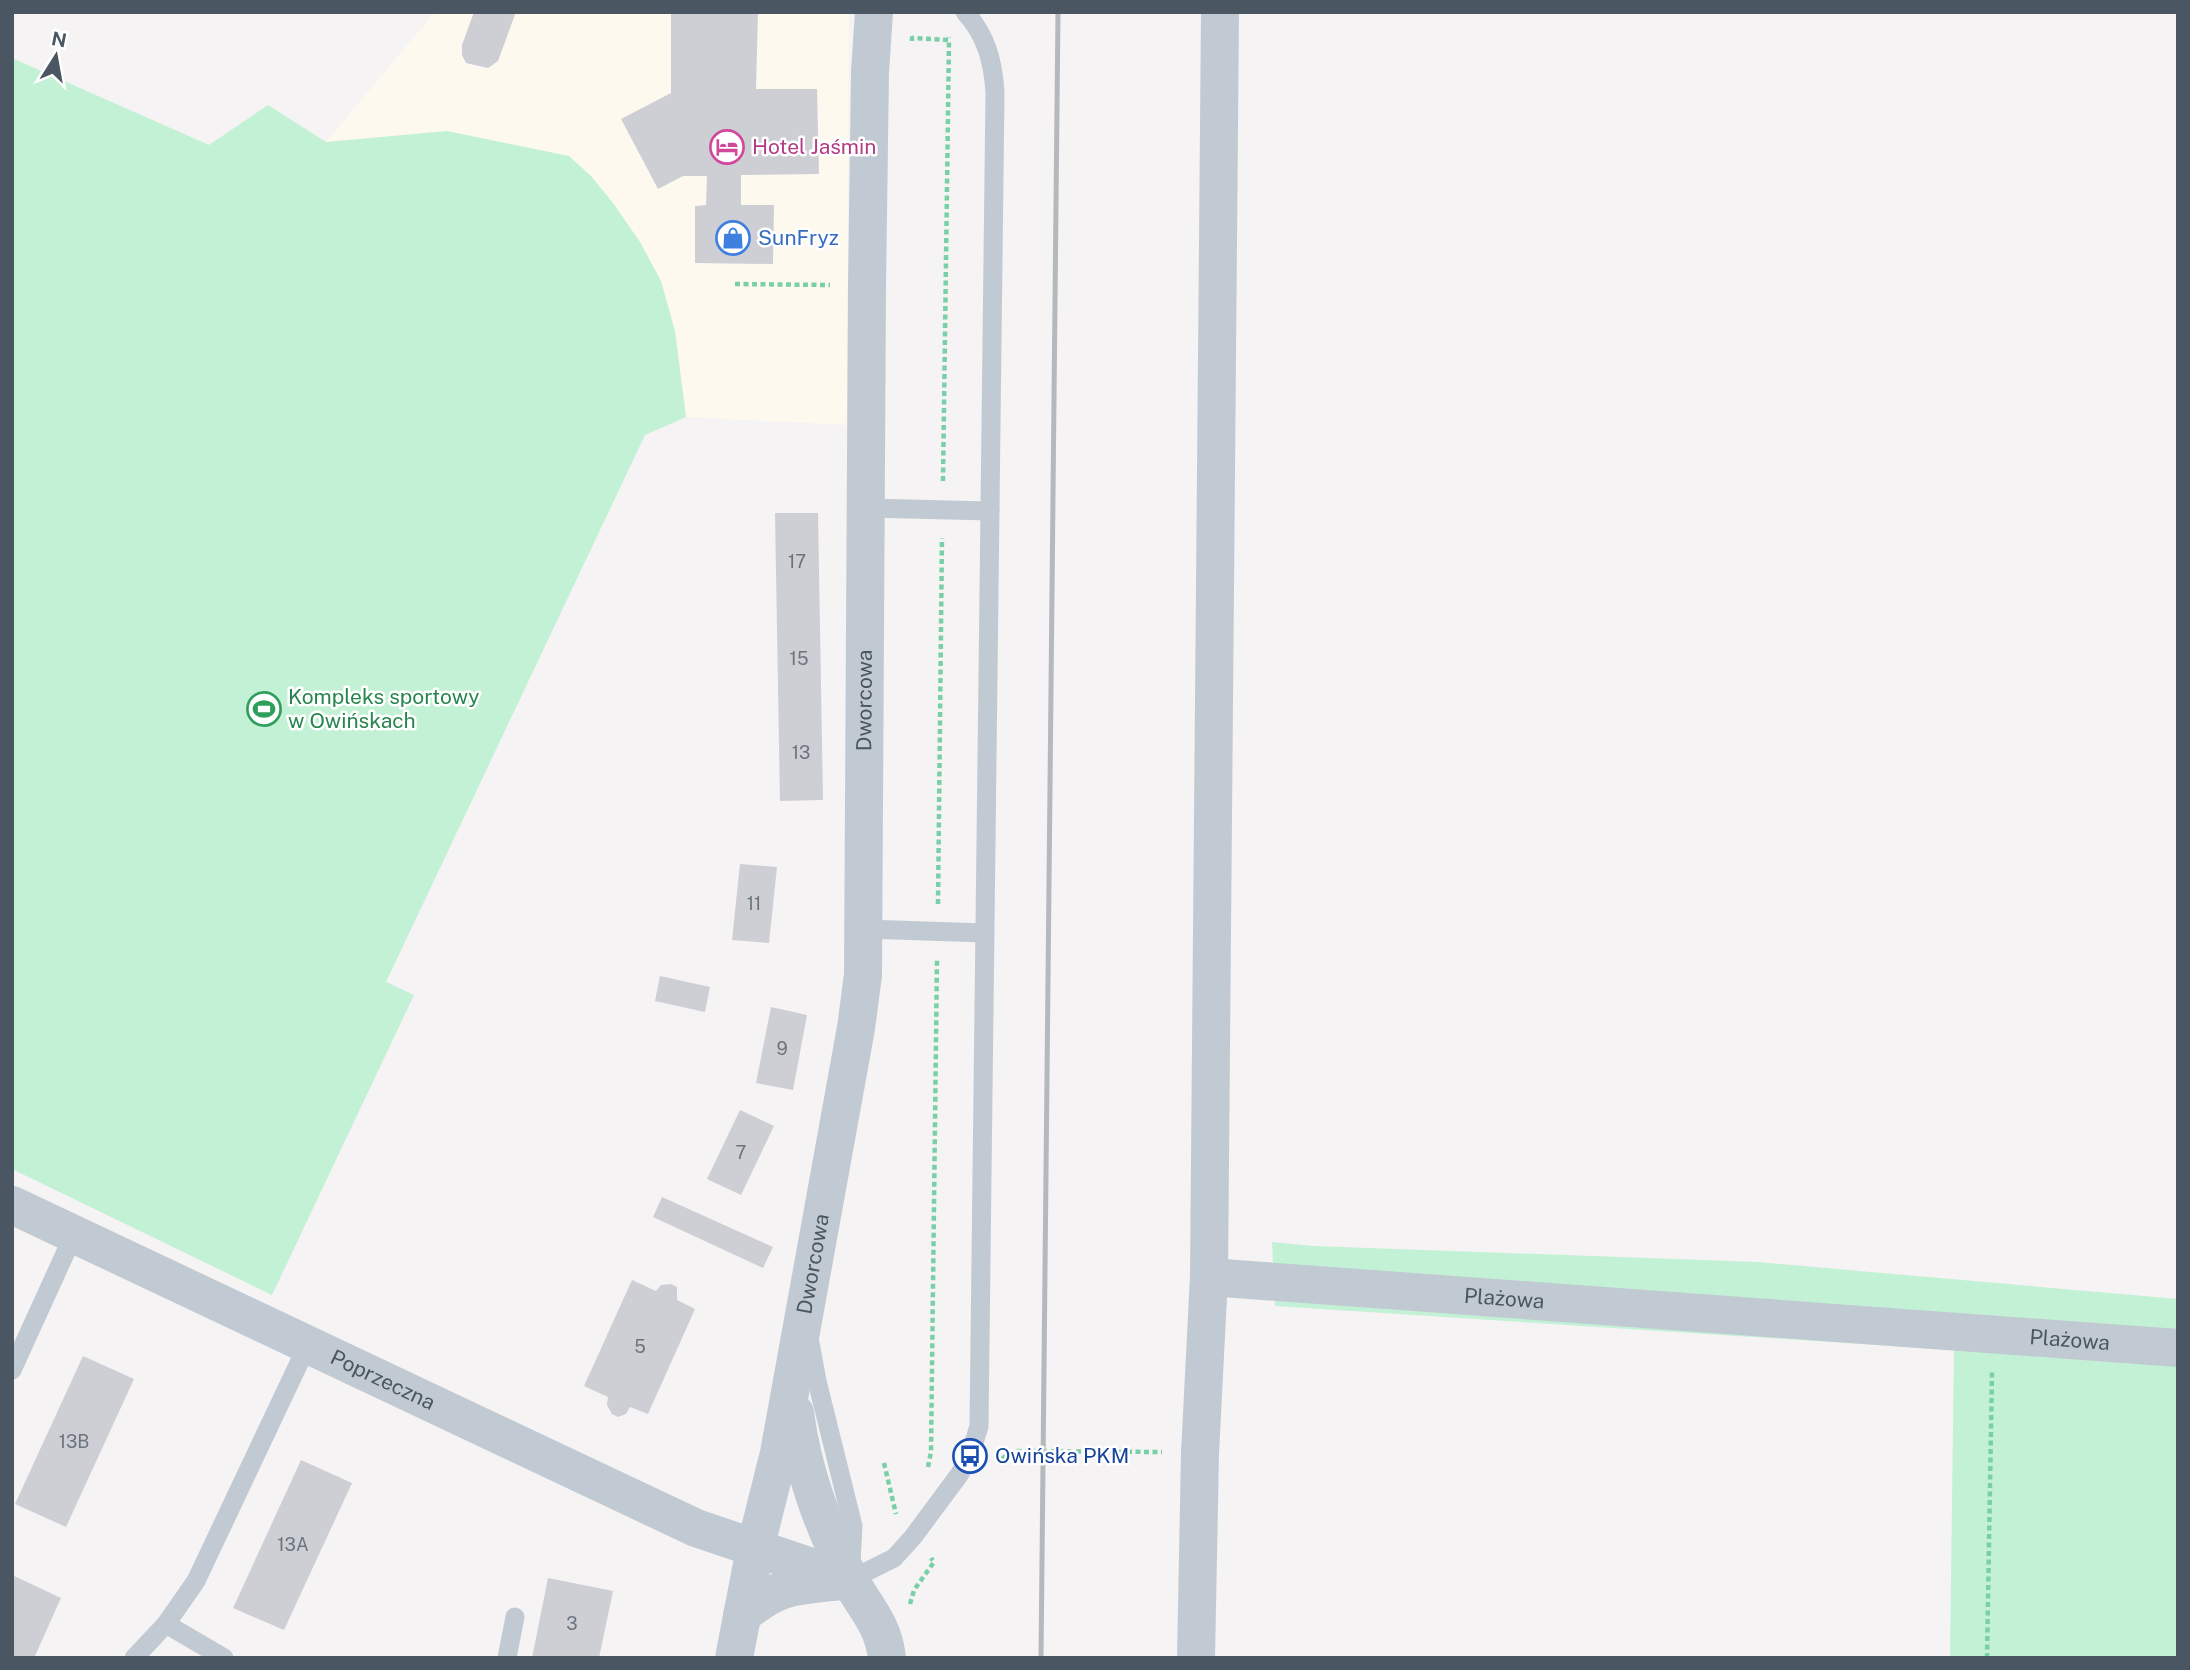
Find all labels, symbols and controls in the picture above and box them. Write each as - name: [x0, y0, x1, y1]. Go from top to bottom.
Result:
- north arrow: [21, 21, 91, 91]
- text: N: [50, 27, 69, 52]
- hotel icon: Hotel Jaśmin: [708, 128, 746, 166]
- place label: Hotel Jaśmin: [752, 134, 877, 159]
- shop icon: SunFryz: [714, 219, 752, 257]
- place label: SunFryz: [758, 225, 839, 250]
- house number: 17: [788, 551, 806, 572]
- house number: 15: [790, 648, 808, 669]
- street label: Dworcowa: [851, 649, 877, 751]
- place label: Kompleks sportowy w Owińskach: [288, 684, 480, 733]
- sports icon: Kompleks sportowy w Owińskach: [245, 690, 283, 728]
- house number: 13: [792, 742, 810, 763]
- house number: 11: [747, 893, 761, 914]
- house number: 9: [776, 1038, 788, 1059]
- house number: 7: [736, 1142, 746, 1163]
- street label: Dworcowa: [791, 1212, 834, 1316]
- street label: Plażowa: [1463, 1283, 1545, 1314]
- street label: Plażowa: [2029, 1324, 2111, 1355]
- house number: 5: [634, 1336, 646, 1357]
- street label: Poprzeczna: [327, 1344, 439, 1415]
- house number: 13B: [59, 1431, 89, 1452]
- bus stop icon: Owińska PKM: [951, 1437, 989, 1475]
- place label: Owińska PKM: [995, 1443, 1129, 1468]
- house number: 13A: [277, 1534, 309, 1555]
- house number: 3: [566, 1613, 578, 1634]

